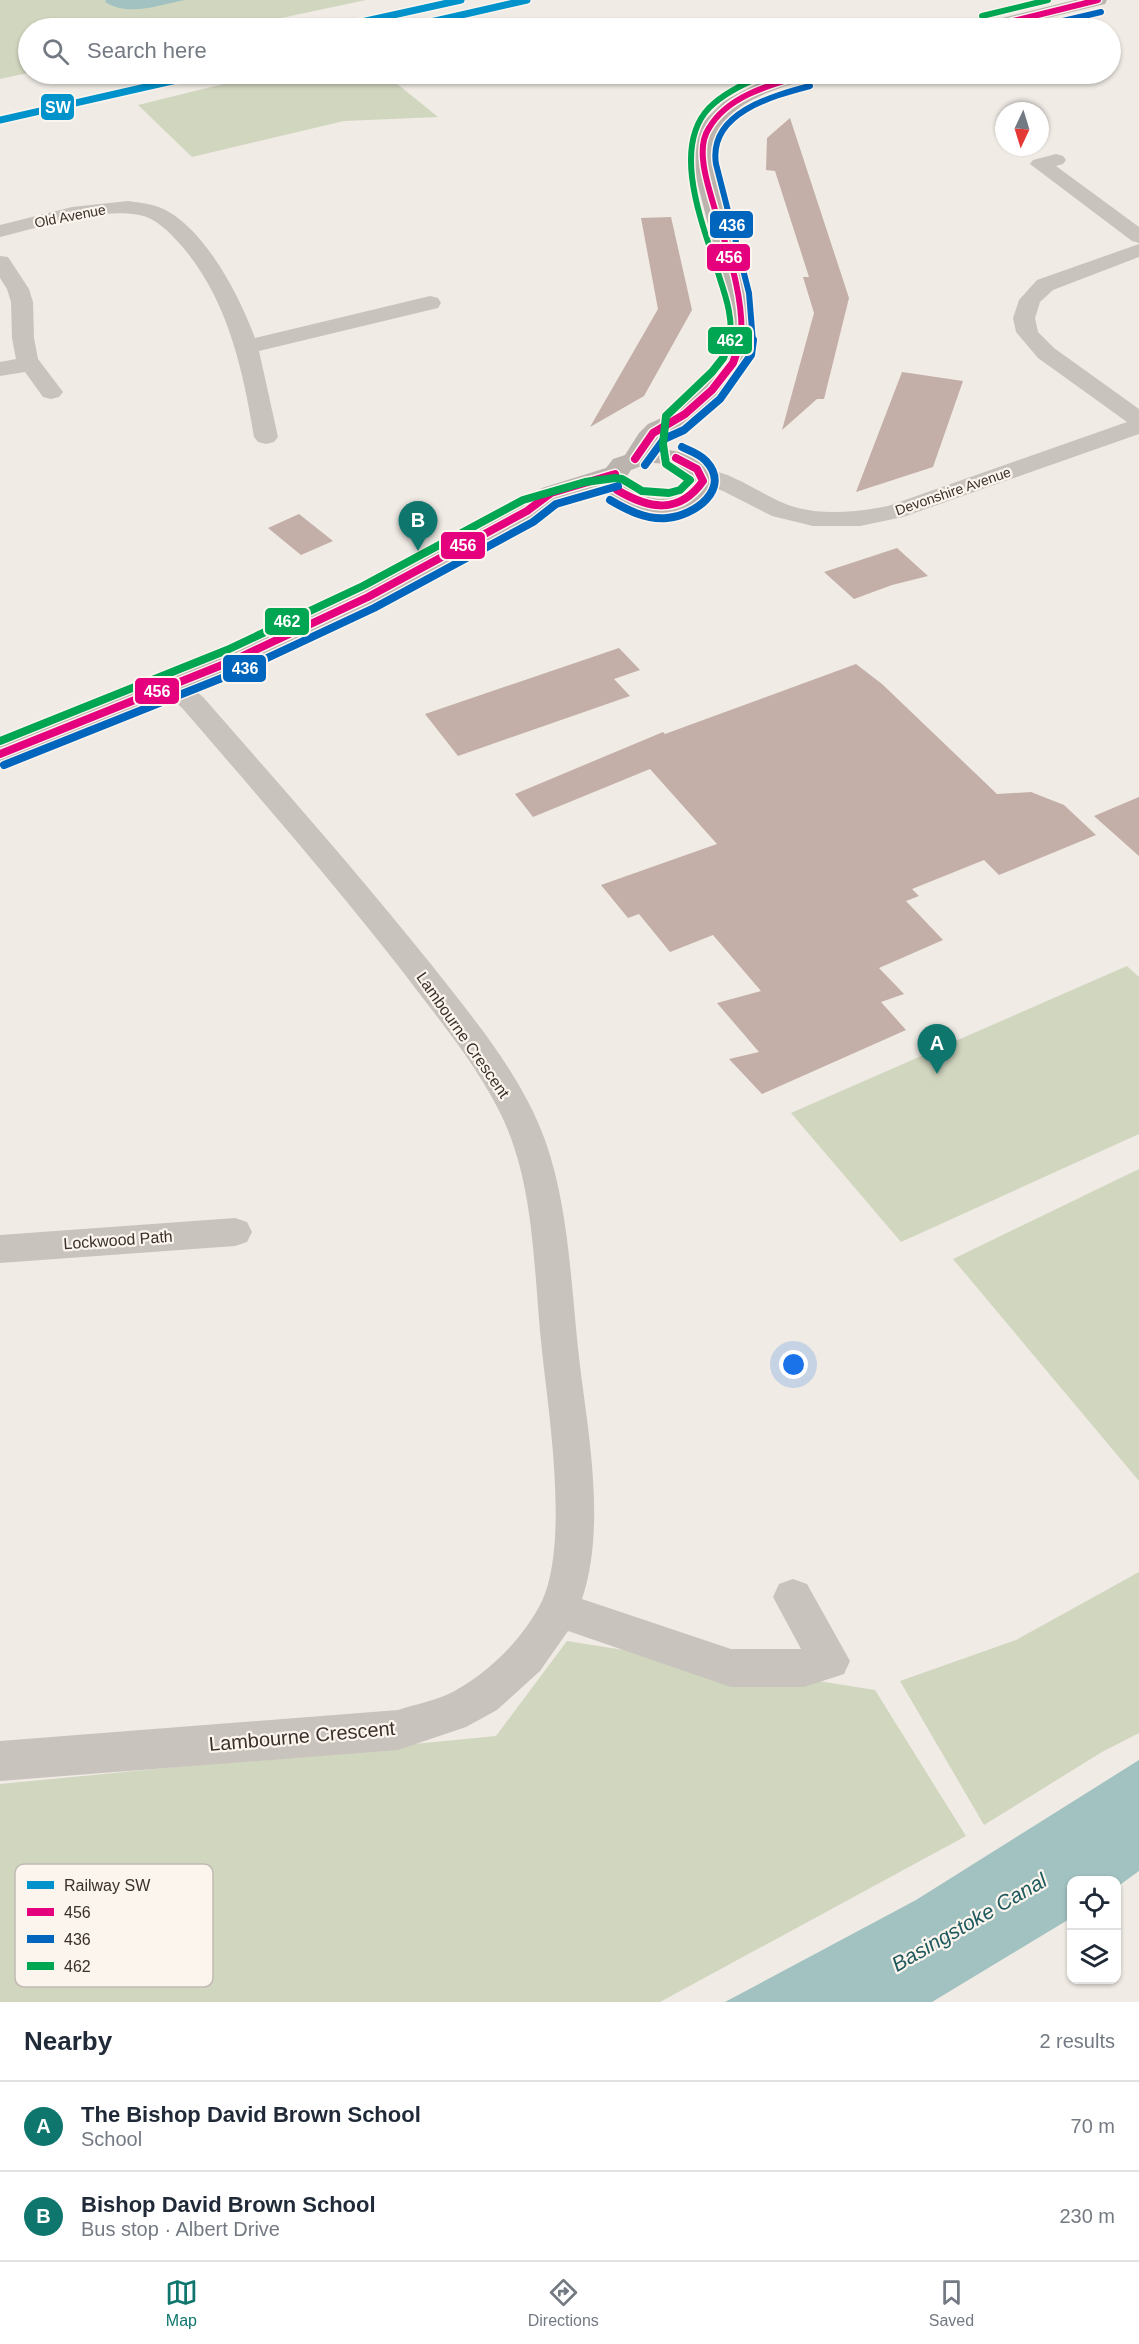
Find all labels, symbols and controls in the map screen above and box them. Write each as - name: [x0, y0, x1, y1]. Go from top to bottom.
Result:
- search box: [18, 18, 1121, 84]
- icon: search: [39, 35, 72, 68]
- text: Search here: [87, 38, 207, 63]
- line badge: SW: [40, 93, 75, 121]
- text: SW: [45, 99, 72, 116]
- north arrow: [995, 102, 1049, 156]
- street label: Old Avenue: [33, 201, 107, 231]
- line badge: 436: [709, 210, 754, 239]
- text: 436: [719, 217, 745, 234]
- line badge: 456: [706, 243, 751, 272]
- text: 456: [716, 249, 742, 266]
- line badge: 462: [707, 326, 753, 355]
- text: 462: [717, 332, 743, 349]
- street label: Devonshire Avenue: [893, 464, 1013, 518]
- pin: B: [398, 502, 438, 551]
- line badge: 456: [440, 531, 486, 560]
- text: 456: [450, 537, 476, 554]
- line badge: 462: [264, 607, 310, 636]
- text: 462: [274, 613, 300, 630]
- line badge: 436: [222, 654, 267, 683]
- text: 436: [232, 660, 258, 677]
- line badge: 456: [134, 677, 180, 705]
- text: 456: [144, 683, 170, 700]
- street label: Lambourne Crescent: [413, 969, 513, 1102]
- pin: A: [918, 1024, 956, 1074]
- street label: Lockwood Path: [63, 1228, 173, 1252]
- your location: [779, 1350, 808, 1379]
- street label: Lambourne Crescent: [208, 1717, 396, 1755]
- legend: [15, 1864, 213, 1987]
- water label: Basingstoke Canal: [887, 1868, 1052, 1976]
- map controls: [1067, 1876, 1121, 1984]
- button: locate: [1067, 1876, 1121, 1930]
- text: Railway SW: [64, 1877, 151, 1894]
- text: 456: [64, 1904, 91, 1921]
- button: layers: [1067, 1930, 1121, 1984]
- text: 436: [64, 1931, 91, 1948]
- text: 462: [64, 1958, 91, 1975]
- text: Nearby: [24, 2026, 112, 2056]
- text: 2 results: [1039, 2030, 1115, 2052]
- text: The Bishop David Brown School: [81, 2102, 421, 2127]
- text: A: [36, 2115, 51, 2137]
- text: 70 m: [1071, 2115, 1115, 2137]
- text: School: [81, 2128, 142, 2150]
- text: Bishop David Brown School: [81, 2192, 376, 2217]
- text: B: [36, 2205, 51, 2227]
- text: 230 m: [1059, 2205, 1115, 2227]
- text: Bus stop · Albert Drive: [81, 2218, 280, 2240]
- tab: Map: [165, 2276, 198, 2330]
- tab: Directions: [528, 2276, 599, 2330]
- tab: Saved: [929, 2276, 974, 2330]

